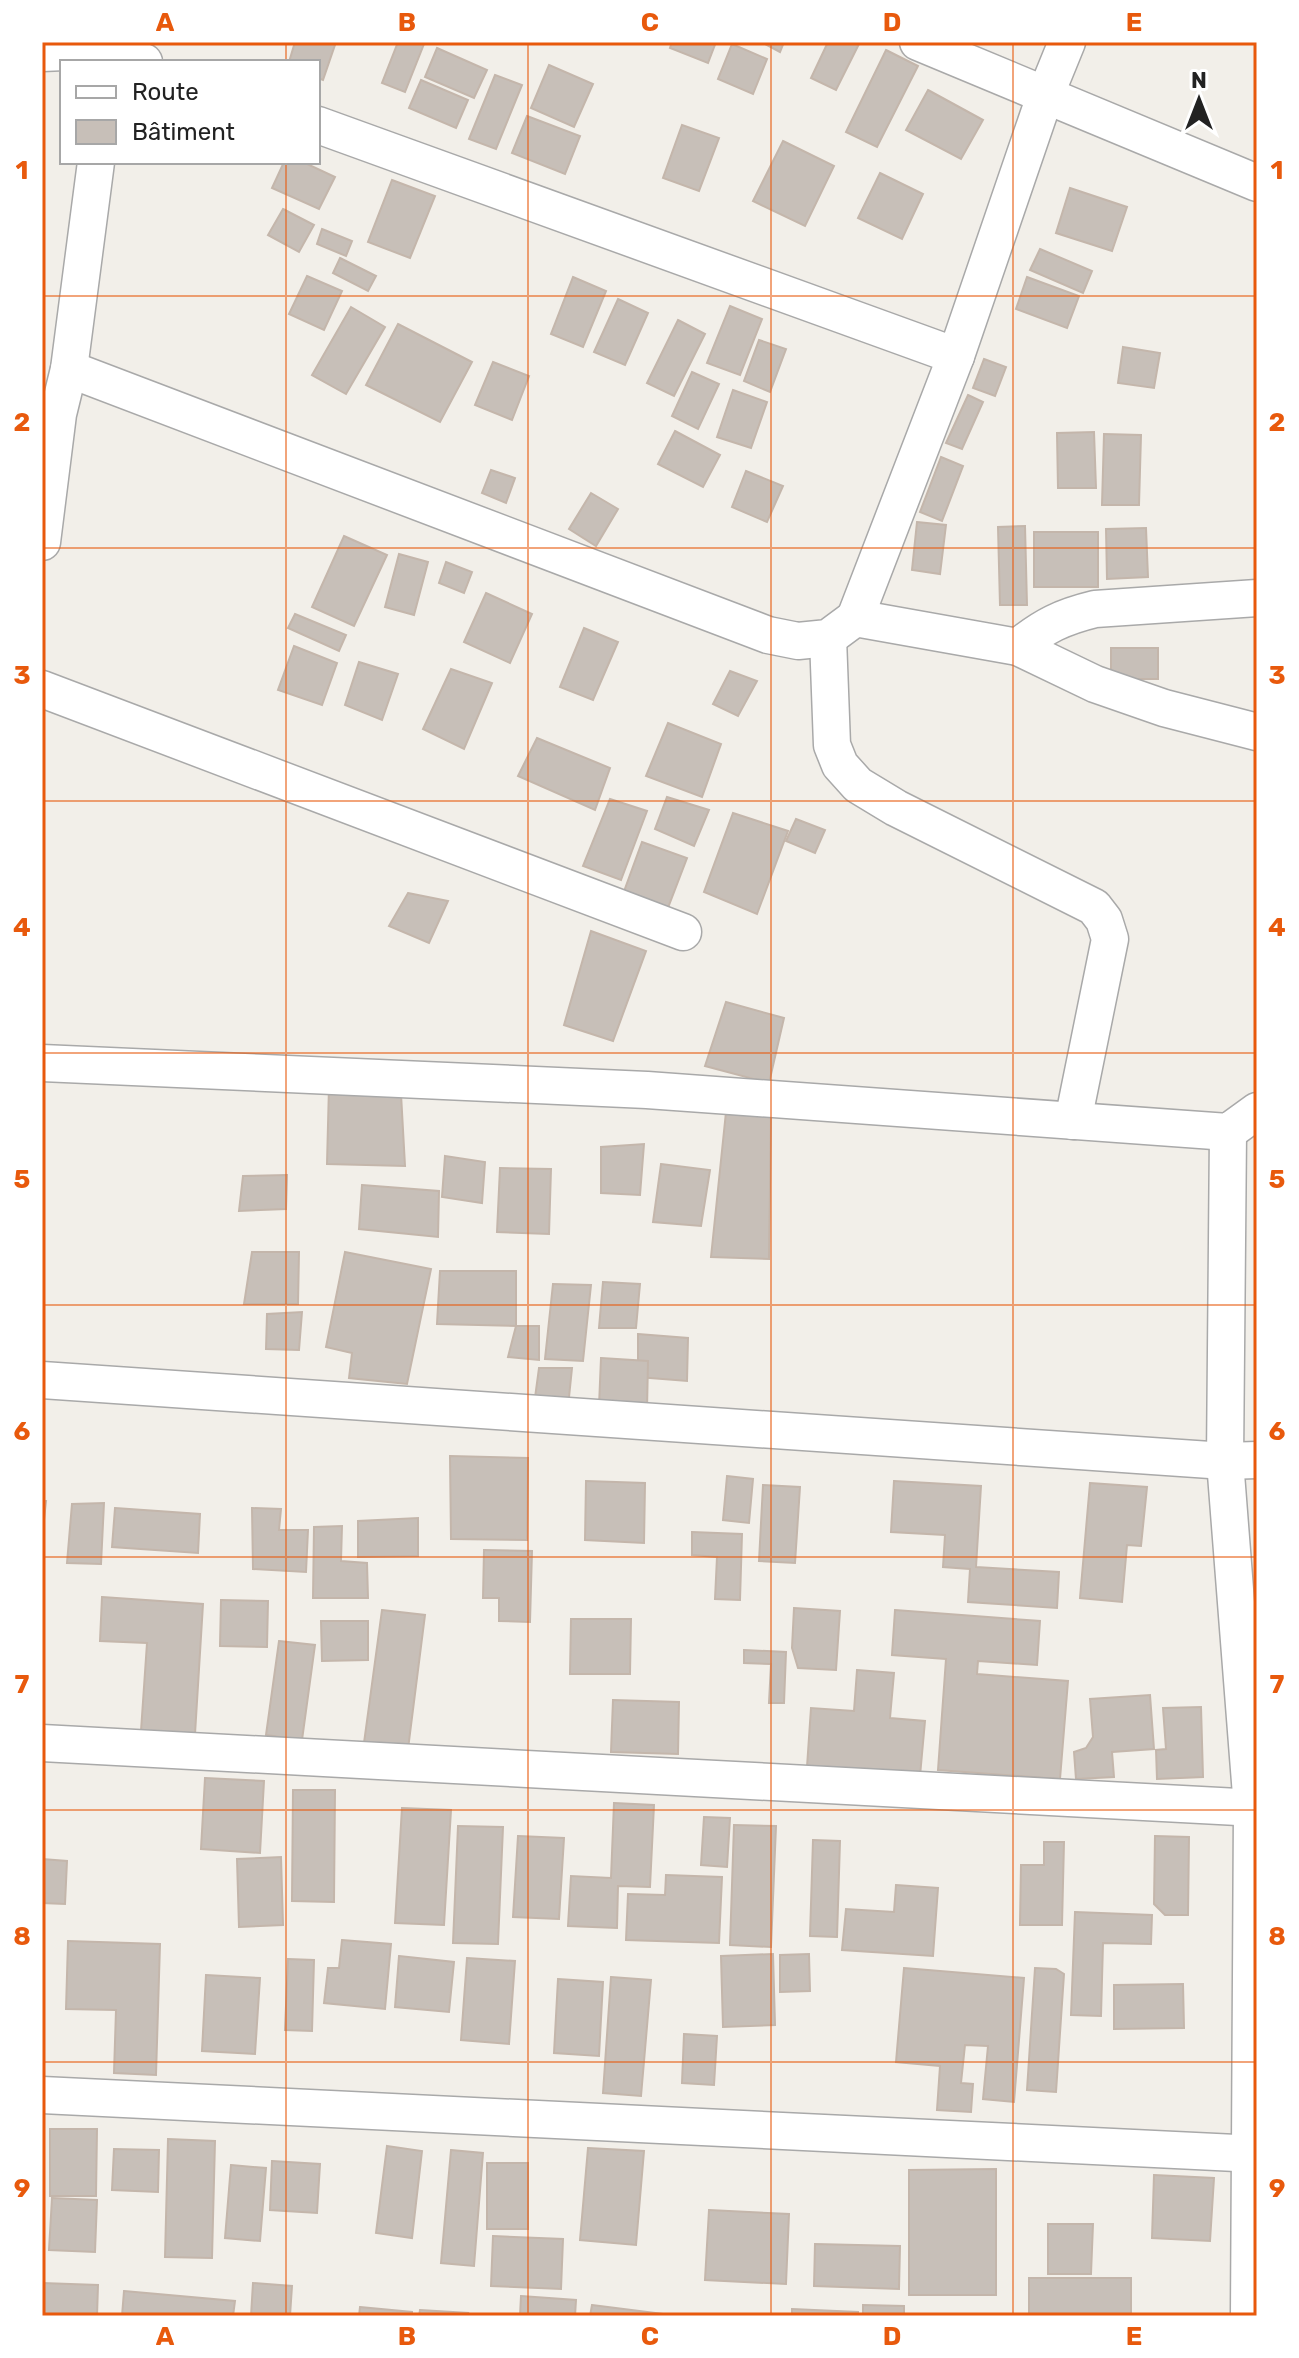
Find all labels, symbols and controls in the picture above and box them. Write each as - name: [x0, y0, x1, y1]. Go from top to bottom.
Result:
- text: A: [156, 7, 175, 38]
- text: B: [398, 7, 416, 38]
- text: C: [641, 7, 659, 38]
- text: D: [883, 7, 901, 38]
- text: E: [1126, 7, 1142, 38]
- legend: [60, 60, 320, 164]
- north arrow: [1159, 60, 1239, 140]
- text: N: [1191, 67, 1207, 94]
- text: Route: [132, 78, 199, 106]
- text: Bâtiment: [132, 118, 235, 146]
- text: 1: [16, 155, 28, 186]
- text: 1: [1271, 155, 1283, 186]
- text: 2: [14, 407, 30, 438]
- text: 2: [1269, 407, 1285, 438]
- text: 3: [13, 660, 31, 691]
- text: 3: [1268, 660, 1286, 691]
- text: 4: [13, 912, 31, 943]
- text: 4: [1268, 912, 1286, 943]
- text: 5: [14, 1164, 30, 1195]
- text: 5: [1269, 1164, 1285, 1195]
- text: 6: [14, 1416, 31, 1447]
- text: 6: [1269, 1416, 1286, 1447]
- text: 7: [15, 1669, 30, 1700]
- text: 7: [1270, 1669, 1285, 1700]
- text: 8: [13, 1921, 31, 1952]
- text: 8: [1268, 1921, 1286, 1952]
- text: 9: [14, 2173, 30, 2204]
- text: 9: [1269, 2173, 1285, 2204]
- text: A: [156, 2321, 175, 2352]
- text: B: [398, 2321, 416, 2352]
- text: C: [641, 2321, 659, 2352]
- text: D: [883, 2321, 901, 2352]
- text: E: [1126, 2321, 1142, 2352]

